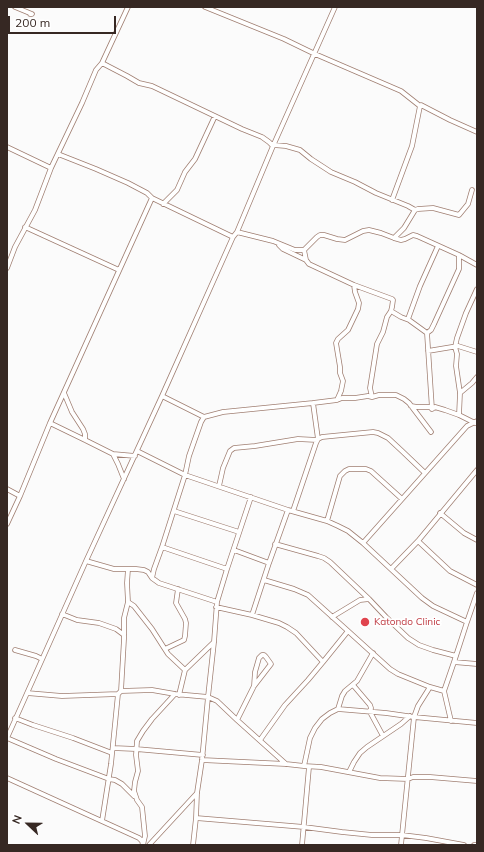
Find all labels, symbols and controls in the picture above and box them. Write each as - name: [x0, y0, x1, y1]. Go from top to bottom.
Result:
- scale bar: [10, 8, 118, 34]
- text: 200 m: [15, 15, 50, 30]
- marker: Katondo Clinic: [359, 616, 371, 628]
- place label: Katondo Clinic: [374, 616, 440, 628]
- north arrow: [8, 804, 48, 844]
- text: N: [9, 813, 25, 826]

